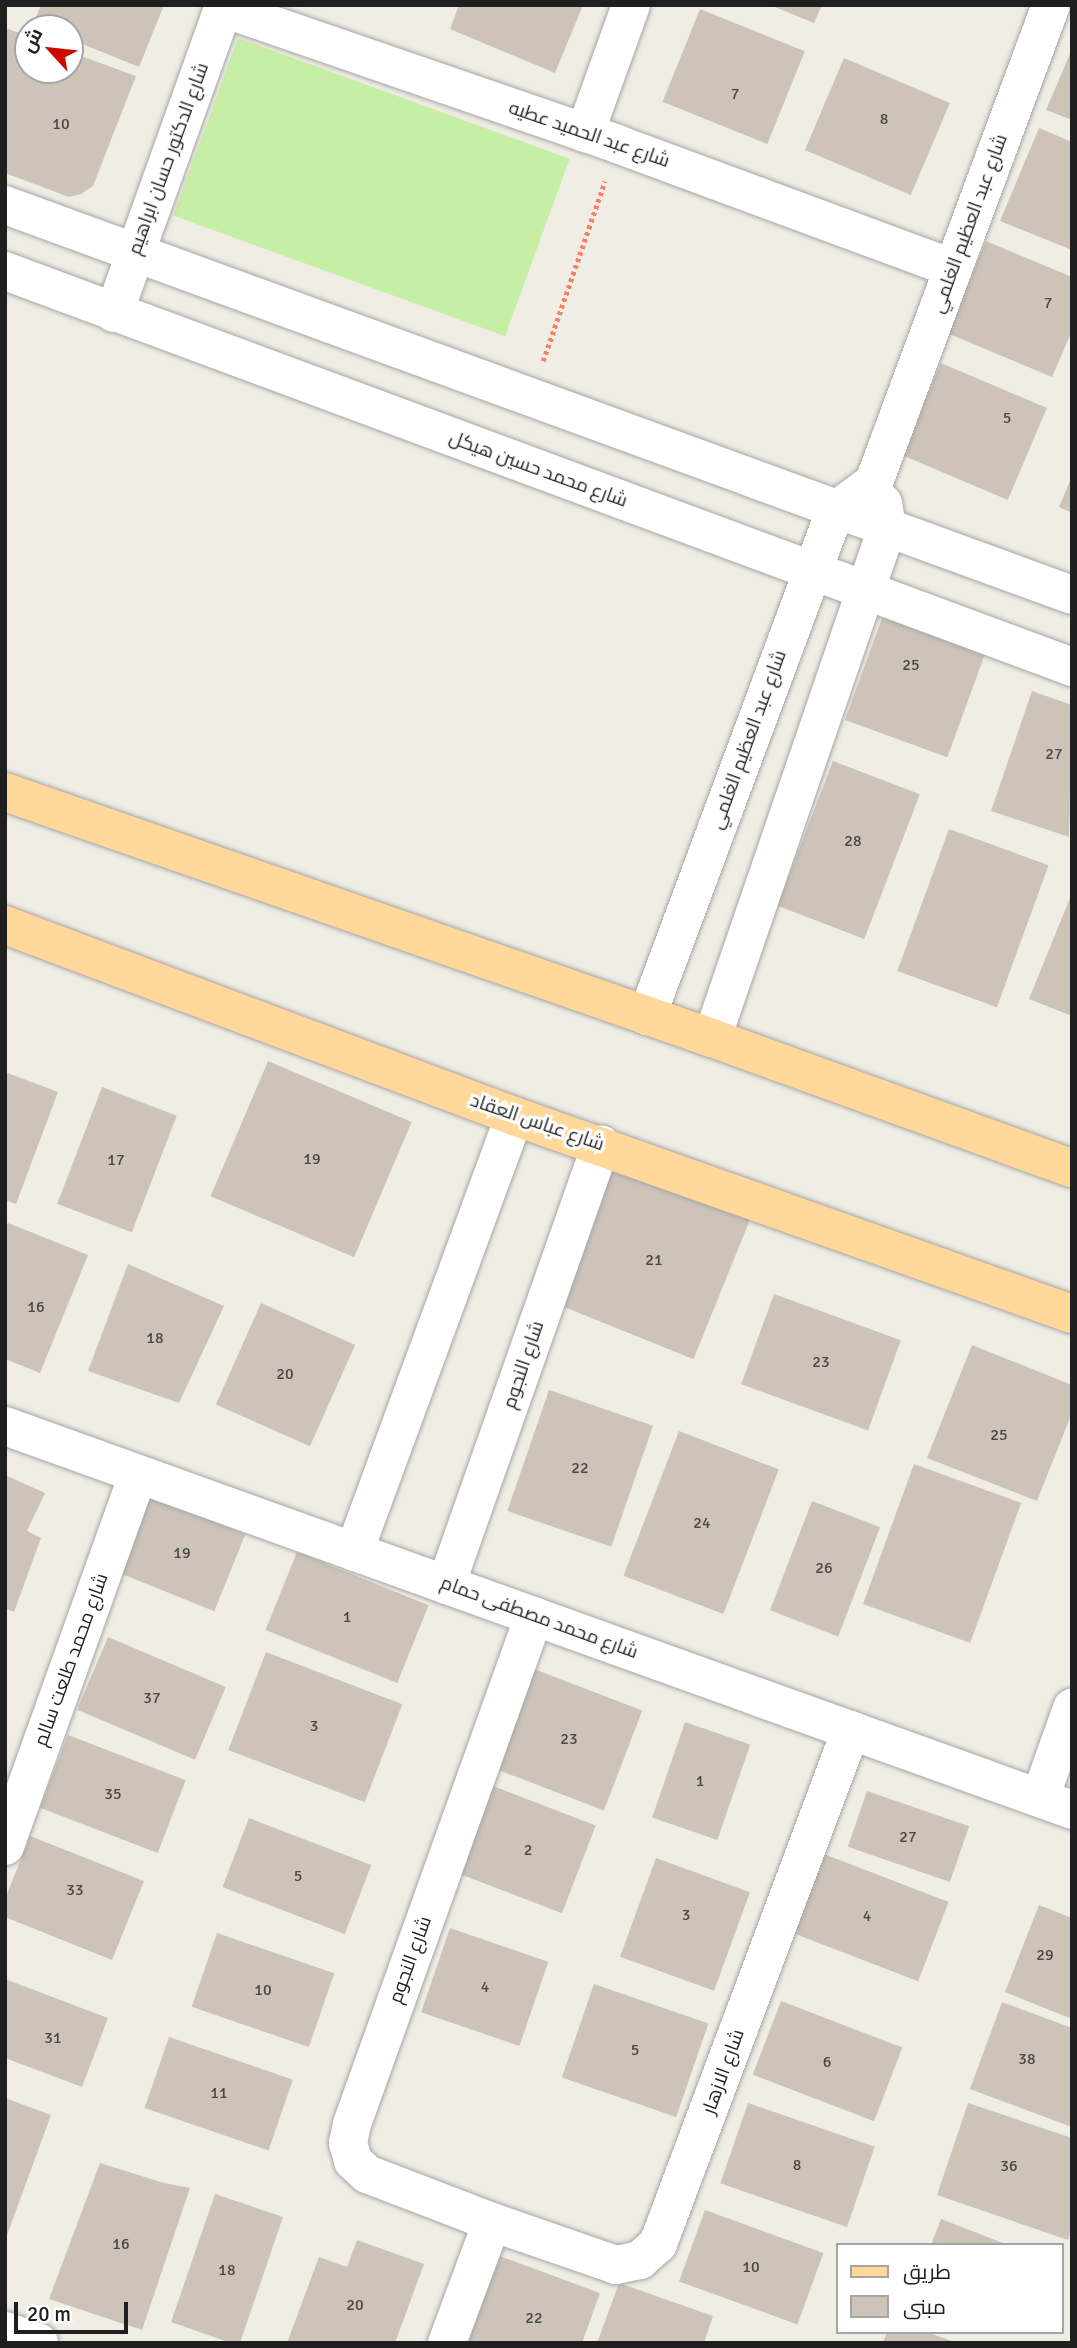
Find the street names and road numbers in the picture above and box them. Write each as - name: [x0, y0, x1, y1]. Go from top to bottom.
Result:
- street label: شارع الدكتور حسان ابراهيم: [124, 60, 214, 258]
- street label: شارع عبد الحميد عطيه: [506, 97, 672, 173]
- street label: شارع عبد العظيم الغلمي: [927, 131, 1013, 317]
- street label: شارع محمد حسين هيكل: [446, 427, 630, 513]
- street label: شارع عبد العظيم الغلمي: [706, 647, 792, 833]
- street label: شارع عباس العقاد: [467, 1089, 607, 1157]
- street label: شارع النجوم: [498, 1318, 550, 1412]
- street label: شارع محمد طلعت سالم: [30, 1570, 114, 1750]
- street label: شارع محمد مصطفى حمام: [437, 1572, 641, 1664]
- street label: شارع النجوم: [385, 1913, 437, 2007]
- street label: شارع الازهار: [698, 2026, 750, 2118]

